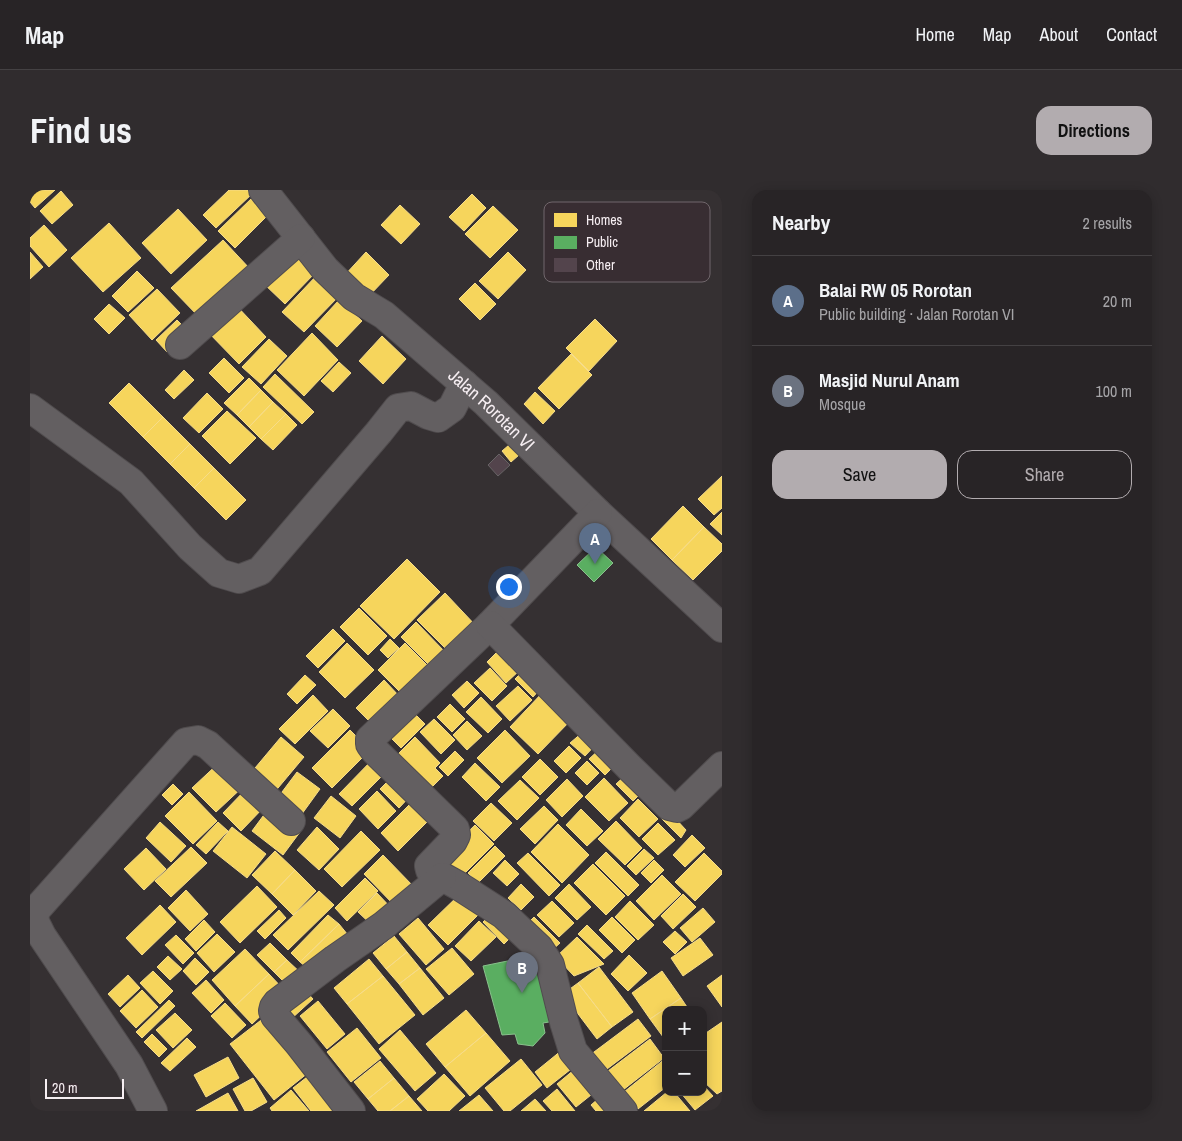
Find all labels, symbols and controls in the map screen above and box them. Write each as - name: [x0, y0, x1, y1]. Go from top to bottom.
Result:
- text: Map: [25, 19, 64, 51]
- text: Home: [915, 22, 955, 47]
- text: Map: [983, 22, 1012, 47]
- text: About: [1040, 22, 1078, 47]
- text: Contact: [1106, 22, 1157, 47]
- button: Directions: [1036, 106, 1152, 155]
- text: Find us: [30, 107, 132, 154]
- legend: [544, 202, 710, 282]
- text: Nearby: [772, 208, 830, 237]
- text: Homes: [586, 211, 623, 229]
- text: 2 results: [1082, 212, 1132, 234]
- text: Public: [586, 233, 618, 251]
- text: Other: [586, 256, 615, 274]
- text: Balai RW 05 Rorotan: [819, 277, 972, 303]
- text: A: [783, 290, 793, 312]
- text: 20 m: [1103, 290, 1132, 312]
- text: Public building · Jalan Rorotan VI: [819, 303, 1014, 325]
- street label: Jalan Rorotan VI: [443, 363, 540, 456]
- text: Masjid Nurul Anam: [819, 367, 960, 393]
- text: B: [783, 380, 793, 402]
- text: 100 m: [1096, 380, 1132, 402]
- text: Mosque: [819, 393, 866, 415]
- button: Save: [772, 450, 947, 499]
- button: Share: [957, 450, 1132, 499]
- pin: A: [579, 523, 611, 564]
- your location: [496, 574, 522, 600]
- pin: B: [506, 952, 538, 993]
- map controls: [662, 1006, 707, 1096]
- button: +: [662, 1006, 707, 1051]
- button: −: [662, 1051, 707, 1096]
- scale bar: [45, 1076, 124, 1099]
- text: 20 m: [52, 1079, 78, 1097]

